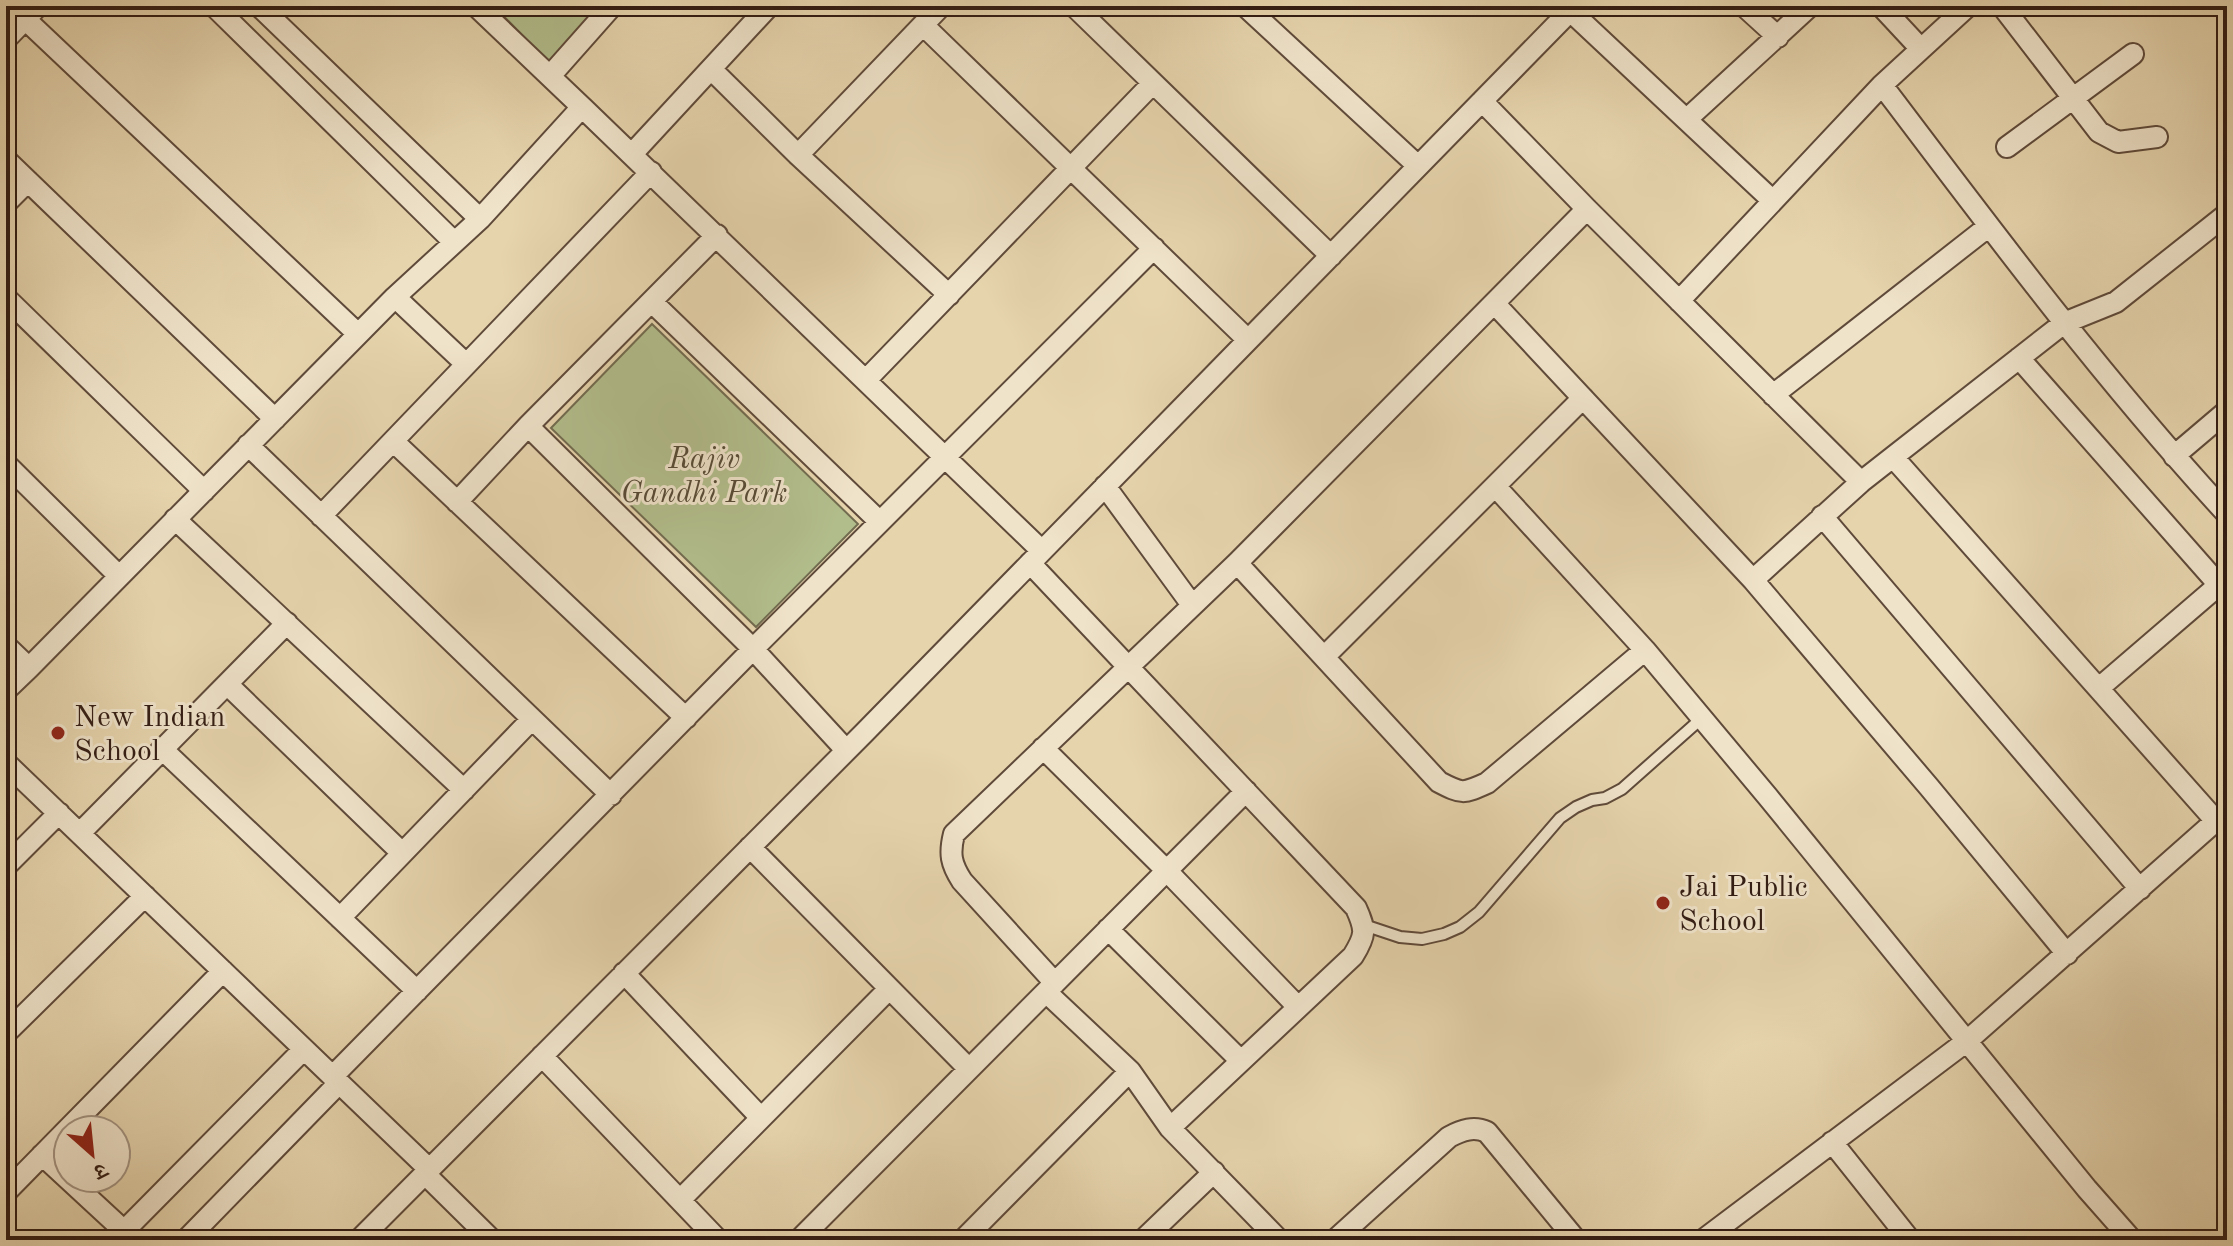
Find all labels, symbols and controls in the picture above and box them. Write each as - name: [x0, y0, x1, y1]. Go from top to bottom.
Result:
- park label: Rajiv Gandhi Park: [620, 445, 788, 509]
- place label: New Indian School: [74, 703, 225, 767]
- marker: New Indian School: [49, 724, 67, 742]
- place label: Jai Public School: [1679, 873, 1808, 937]
- marker: Jai Public School: [1654, 894, 1672, 912]
- north arrow: [52, 1114, 132, 1194]
- text: उ: [89, 1157, 112, 1183]

